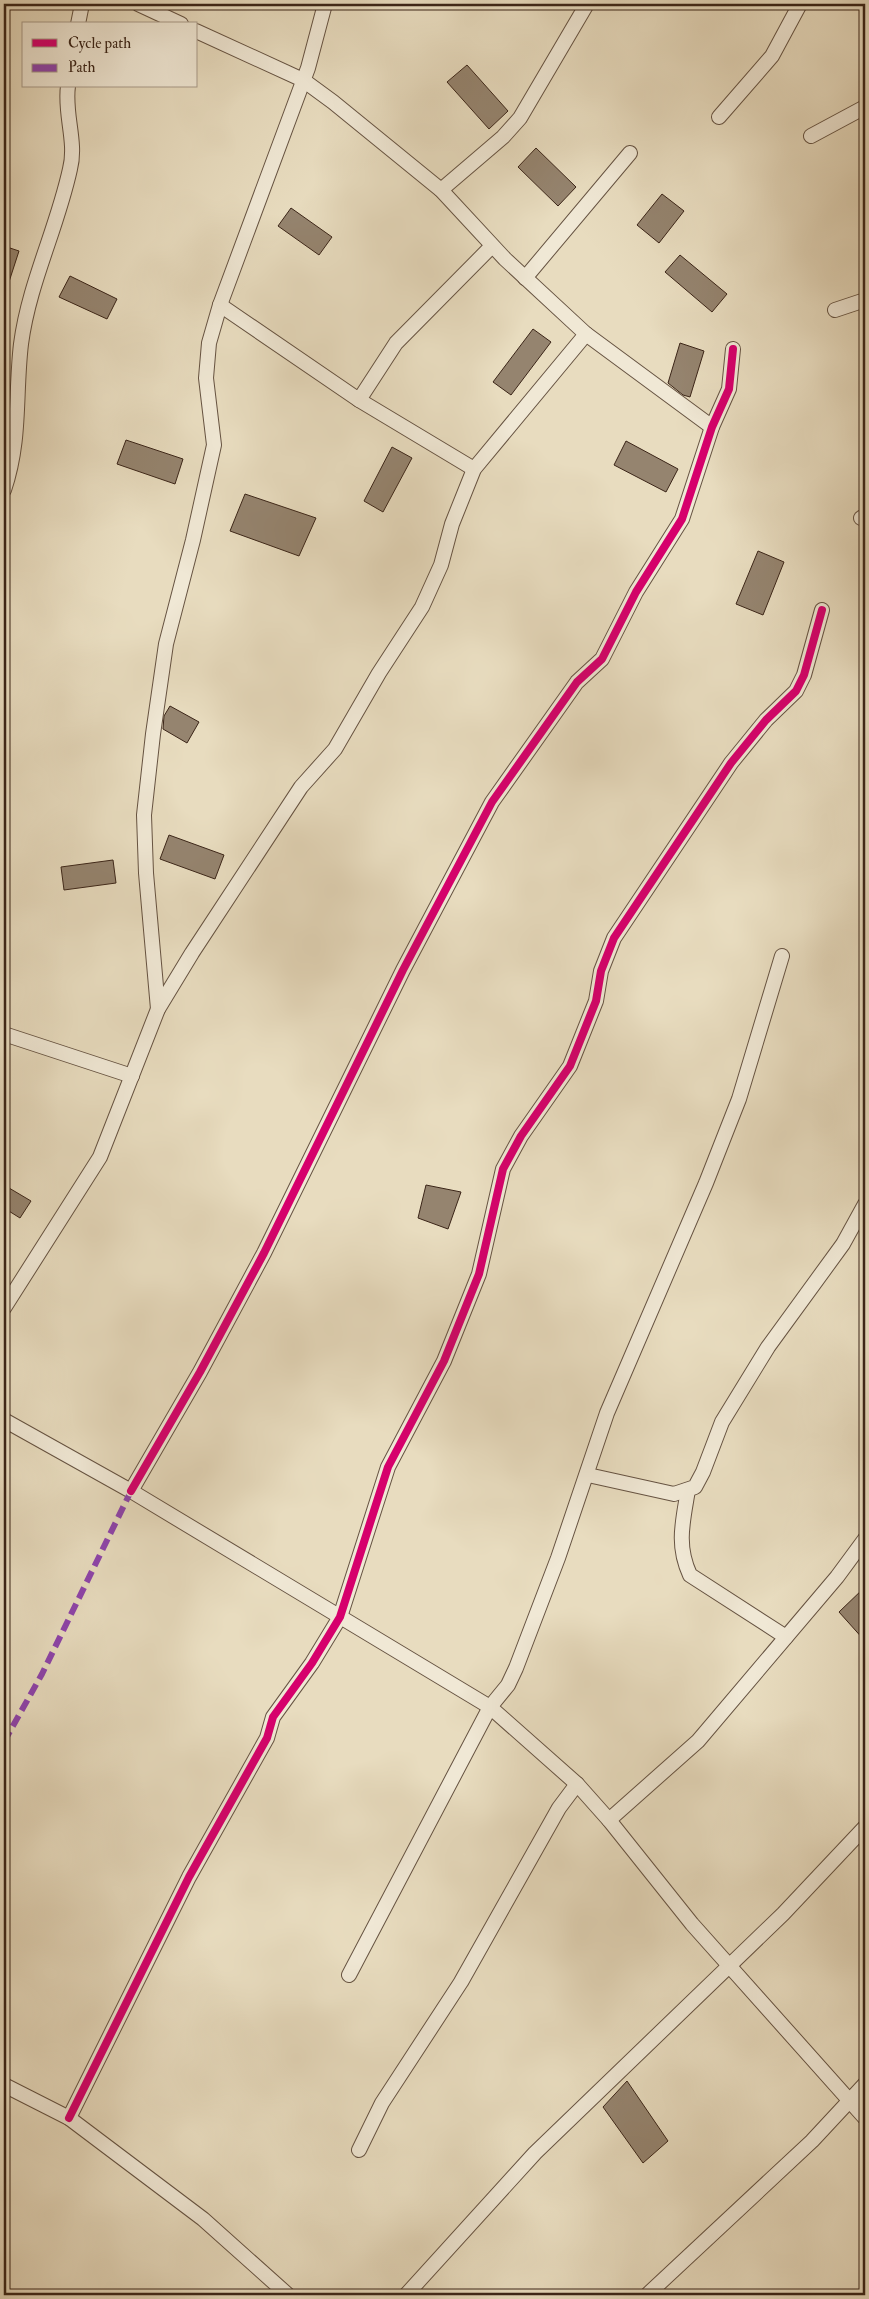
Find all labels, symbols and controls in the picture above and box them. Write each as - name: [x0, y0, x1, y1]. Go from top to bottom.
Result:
- legend: [22, 22, 198, 88]
- text: Cycle path: [68, 34, 131, 54]
- text: Path: [68, 58, 95, 77]

